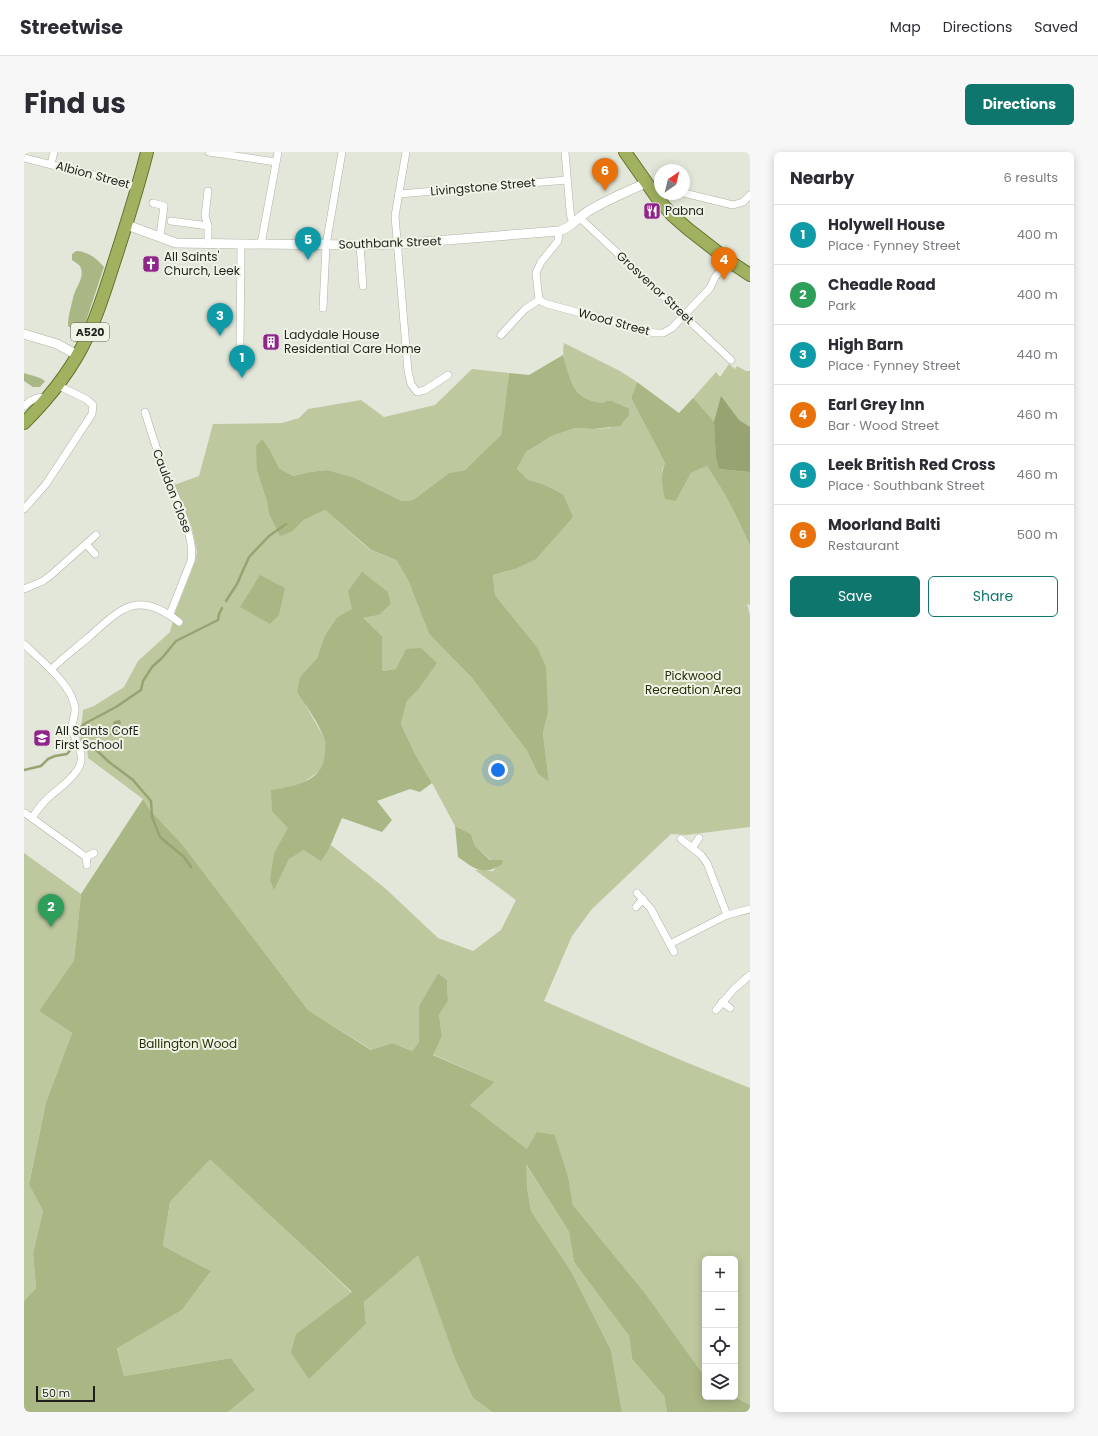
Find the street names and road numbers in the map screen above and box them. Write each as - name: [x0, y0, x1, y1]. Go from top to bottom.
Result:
- street label: Albion Street: [54, 156, 132, 193]
- street label: Livingstone Street: [430, 173, 536, 200]
- street label: Southbank Street: [338, 232, 442, 253]
- street label: Grosvenor Street: [613, 247, 698, 328]
- street label: Wood Street: [576, 304, 652, 339]
- road number: A520: [71, 323, 109, 341]
- street label: Cauldon Close: [149, 447, 196, 535]

